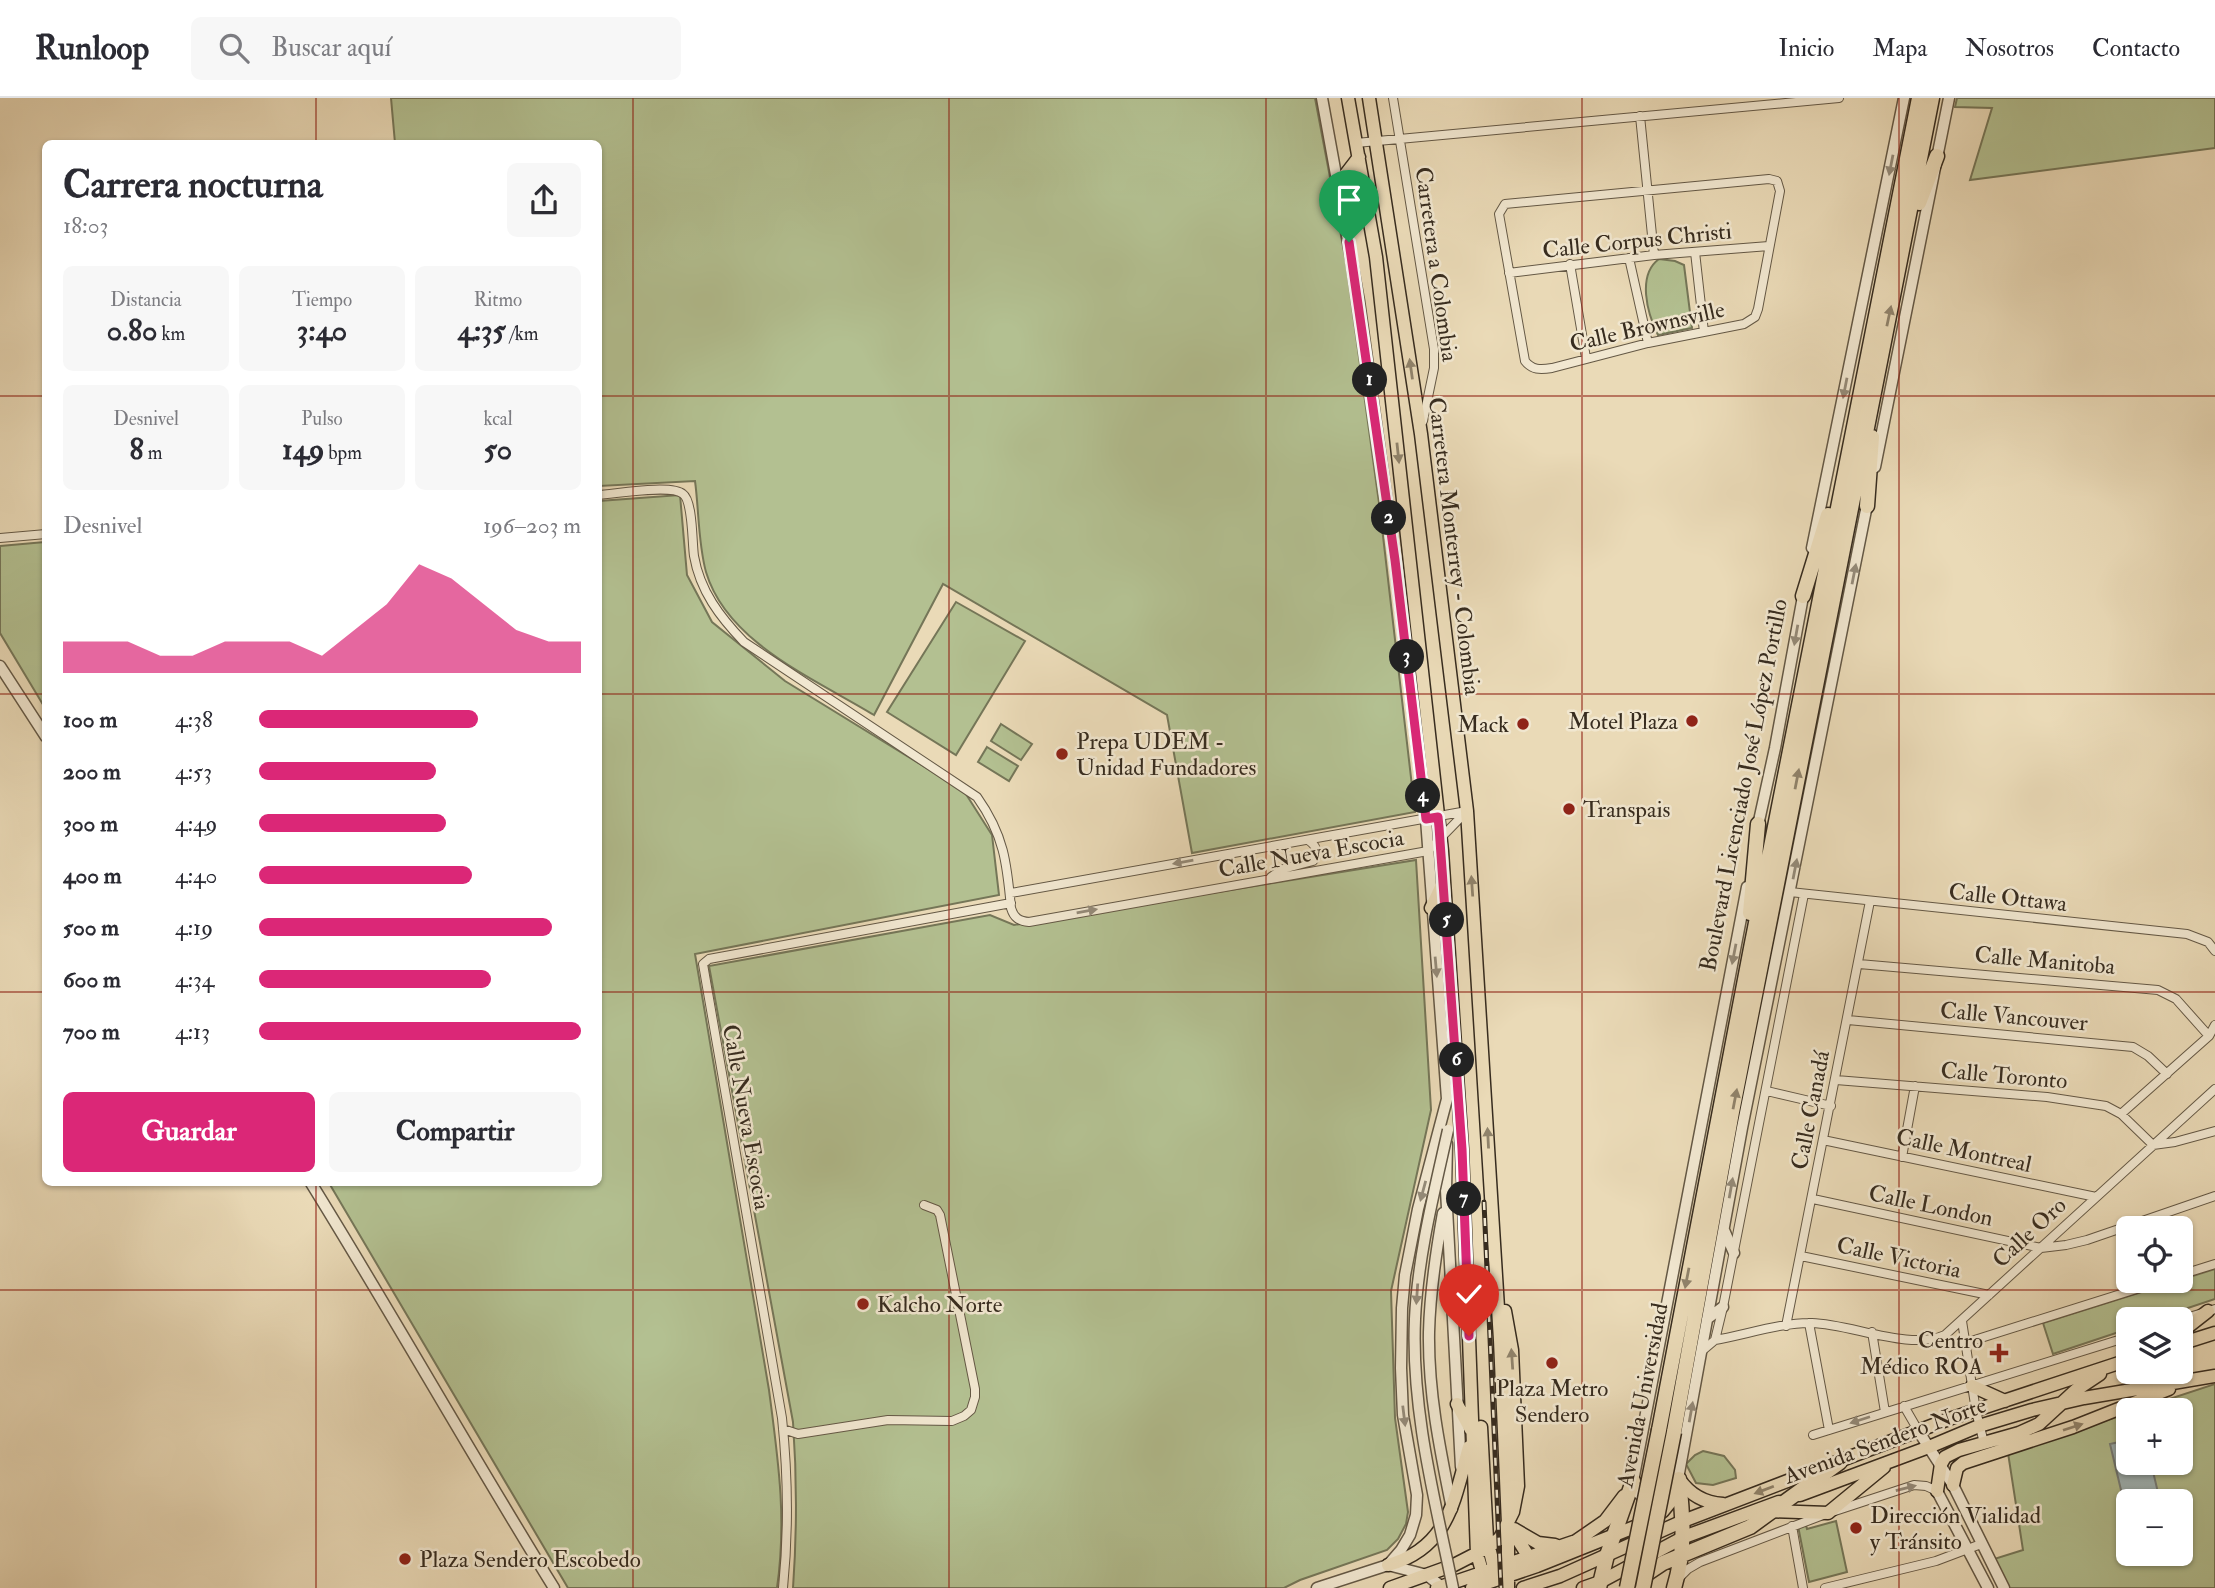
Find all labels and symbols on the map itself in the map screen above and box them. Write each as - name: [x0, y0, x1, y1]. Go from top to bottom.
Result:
- one-way arrow: [1885, 154, 1896, 176]
- street label: Carretera a Colombia: [1408, 165, 1465, 364]
- pin: [1319, 170, 1379, 242]
- street label: Calle Corpus Christi: [1541, 216, 1733, 266]
- street label: Calle Brownsville: [1567, 295, 1728, 358]
- one-way arrow: [1884, 305, 1895, 327]
- one-way arrow: [1406, 357, 1417, 379]
- pin: 1: [1352, 362, 1388, 398]
- one-way arrow: [1839, 377, 1850, 399]
- street label: Carretera Monterrey - Colombia: [1422, 395, 1487, 697]
- one-way arrow: [1393, 442, 1404, 464]
- pin: 2: [1372, 500, 1406, 536]
- one-way arrow: [1849, 563, 1860, 585]
- street label: Boulevard Licenciado José López Portillo: [1693, 596, 1795, 974]
- one-way arrow: [1790, 624, 1801, 646]
- pin: 3: [1390, 640, 1424, 674]
- place label: Motel Plaza: [1568, 707, 1679, 736]
- place label: Mack: [1457, 710, 1509, 739]
- marker: Motel Plaza: [1684, 713, 1700, 729]
- marker: Mack: [1515, 716, 1531, 732]
- place label: Prepa UDEM - Unidad Fundadores: [1076, 727, 1256, 782]
- marker: Prepa UDEM - Unidad Fundadores: [1054, 746, 1070, 762]
- one-way arrow: [1792, 768, 1803, 790]
- pin: 4: [1406, 778, 1440, 814]
- place label: Transpais: [1583, 795, 1671, 825]
- marker: Transpais: [1561, 801, 1577, 817]
- street label: Calle Nueva Escocia: [1216, 823, 1407, 884]
- one-way arrow: [1171, 857, 1193, 868]
- one-way arrow: [1790, 858, 1801, 880]
- one-way arrow: [1466, 875, 1477, 897]
- street label: Calle Ottawa: [1947, 877, 2069, 918]
- pin: 5: [1430, 902, 1464, 938]
- one-way arrow: [1076, 906, 1098, 917]
- street label: Calle Manitoba: [1973, 940, 2117, 981]
- one-way arrow: [1728, 943, 1739, 965]
- one-way arrow: [1431, 956, 1442, 978]
- street label: Calle Vancouver: [1939, 996, 2089, 1037]
- street label: Calle Nueva Escocia: [716, 1022, 777, 1213]
- pin: 6: [1440, 1042, 1474, 1077]
- street label: Calle Canadá: [1785, 1048, 1836, 1172]
- street label: Calle Toronto: [1939, 1056, 2069, 1095]
- one-way arrow: [1729, 1088, 1740, 1110]
- street label: Calle Montreal: [1893, 1122, 2034, 1179]
- one-way arrow: [1482, 1127, 1493, 1149]
- one-way arrow: [1726, 1177, 1737, 1199]
- street label: Calle London: [1866, 1178, 1996, 1233]
- one-way arrow: [1417, 1180, 1428, 1202]
- pin: 7: [1446, 1182, 1482, 1216]
- street label: Calle Oro: [1986, 1191, 2072, 1274]
- street label: Calle Victoria: [1834, 1230, 1964, 1285]
- pin: [1439, 1264, 1499, 1336]
- one-way arrow: [1681, 1267, 1692, 1289]
- one-way arrow: [1411, 1283, 1422, 1305]
- place label: Kalcho Norte: [877, 1290, 1003, 1319]
- marker: Kalcho Norte: [855, 1296, 871, 1312]
- street label: Avenida Universidad: [1610, 1300, 1675, 1491]
- place label: Centro Médico ROA: [1860, 1326, 1983, 1381]
- marker: Centro Médico ROA: [1989, 1343, 2009, 1363]
- one-way arrow: [1506, 1348, 1517, 1370]
- marker: Plaza Metro Sendero: [1544, 1355, 1560, 1371]
- place label: Plaza Metro Sendero: [1496, 1374, 1608, 1429]
- street label: Avenida Sendero Norte: [1779, 1390, 1991, 1491]
- one-way arrow: [1686, 1401, 1697, 1423]
- one-way arrow: [1399, 1405, 1410, 1427]
- one-way arrow: [1849, 1415, 1870, 1426]
- one-way arrow: [2063, 1421, 2084, 1431]
- one-way arrow: [1895, 1482, 1917, 1493]
- one-way arrow: [1753, 1485, 1774, 1496]
- place label: Dirección Vialidad y Tránsito: [1870, 1501, 2041, 1556]
- marker: Dirección Vialidad y Tránsito: [1848, 1520, 1864, 1536]
- place label: Plaza Sendero Escobedo: [419, 1545, 641, 1574]
- marker: Plaza Sendero Escobedo: [397, 1551, 413, 1567]

